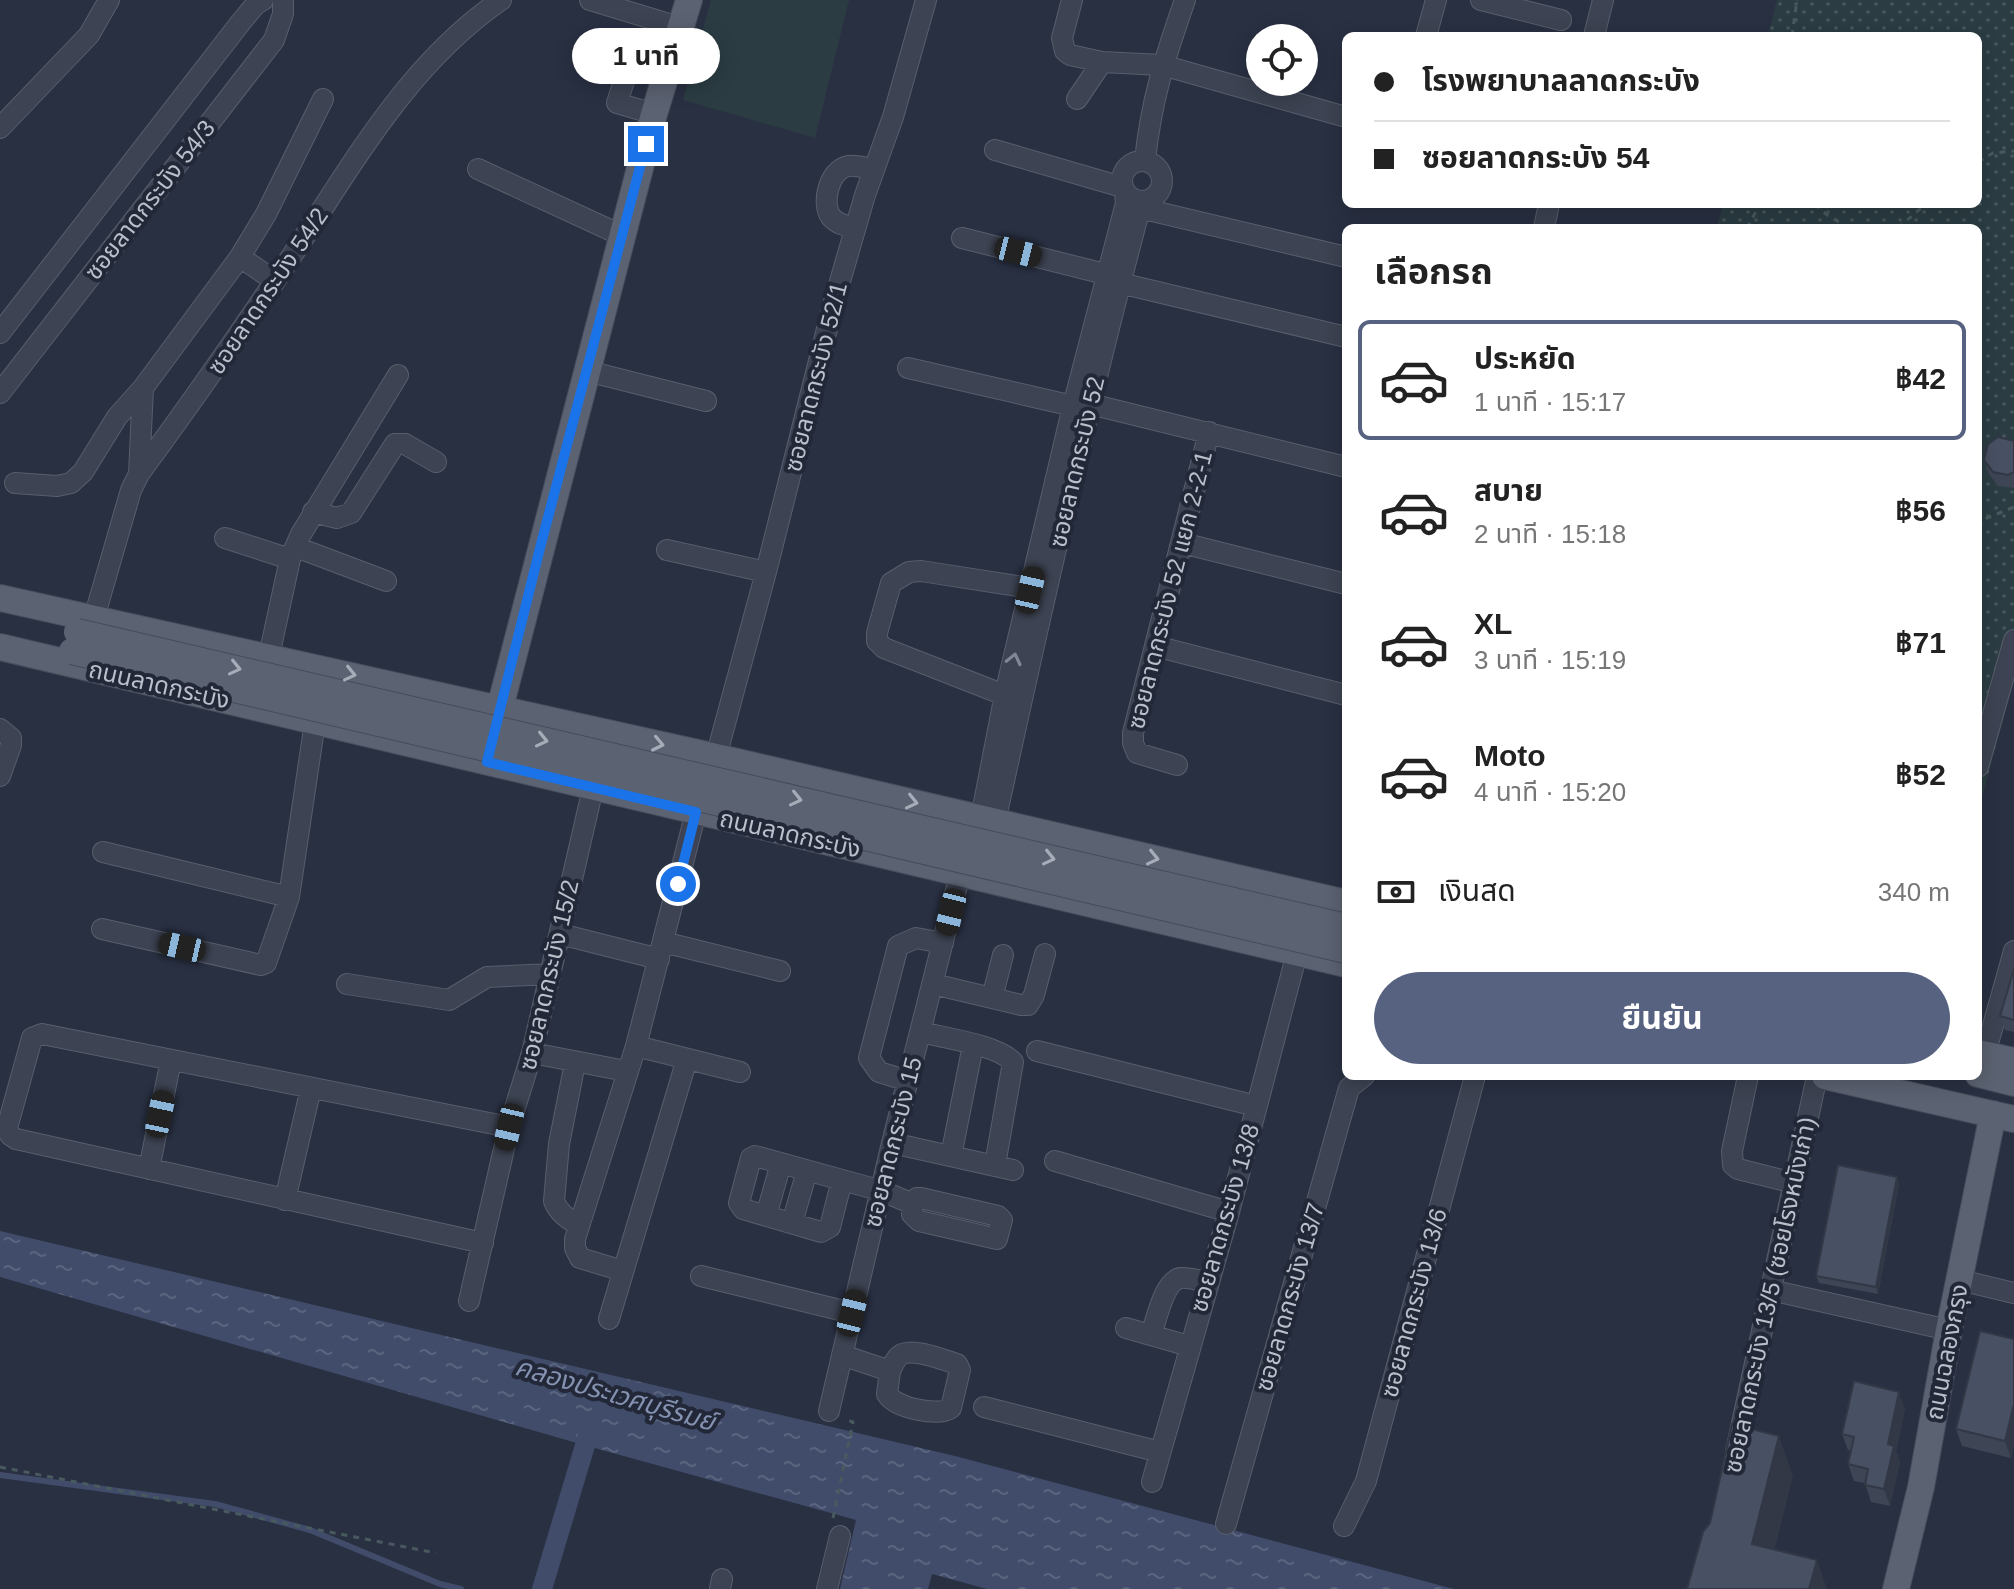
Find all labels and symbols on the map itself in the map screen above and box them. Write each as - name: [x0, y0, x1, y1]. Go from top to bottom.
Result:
- callout: 1 นาที: [572, 28, 720, 84]
- street label: ซอยลาดกระบัง 54/3: [79, 115, 220, 285]
- route end: [628, 126, 664, 162]
- street label: ซอยลาดกระบัง 54/2: [202, 203, 333, 379]
- car: [992, 235, 1044, 269]
- street label: ซอยลาดกระบัง 52/1: [779, 279, 852, 475]
- street label: ซอยลาดกระบัง 52: [1044, 374, 1109, 550]
- street label: ซอยลาดกระบัง 52 แยก 2-2-1: [1122, 448, 1217, 732]
- car: [1013, 564, 1047, 616]
- one-way arrow: [1005, 652, 1022, 666]
- street label: ถนนลาดกระบัง: [86, 655, 232, 714]
- one-way arrow: [227, 659, 241, 676]
- one-way arrow: [342, 665, 356, 682]
- one-way arrow: [535, 731, 549, 748]
- one-way arrow: [651, 735, 664, 752]
- one-way arrow: [788, 790, 802, 807]
- one-way arrow: [904, 792, 918, 809]
- street label: ถนนลาดกระบัง: [717, 804, 863, 863]
- one-way arrow: [1042, 849, 1055, 866]
- one-way arrow: [1146, 849, 1160, 866]
- route start: [660, 866, 696, 902]
- street label: ซอยลาดกระบัง 15/2: [513, 877, 584, 1073]
- car: [934, 886, 968, 938]
- car: [156, 930, 208, 964]
- street label: ซอยลาดกระบัง 15: [858, 1054, 927, 1230]
- car: [143, 1088, 177, 1140]
- car: [492, 1101, 526, 1153]
- street label: ซอยลาดกระบัง 13/5 (ซอยโรงหนังเก่า): [1719, 1114, 1820, 1475]
- street label: ซอยลาดกระบัง 13/8: [1185, 1121, 1264, 1315]
- street label: ซอยลาดกระบัง 13/7: [1250, 1200, 1329, 1394]
- street label: ซอยลาดกระบัง 13/6: [1375, 1205, 1452, 1400]
- street label: ถนนฉลองกรุง: [1920, 1282, 1975, 1422]
- car: [835, 1287, 869, 1339]
- water label: คลองประเวศบุรีรมย์: [512, 1351, 723, 1439]

